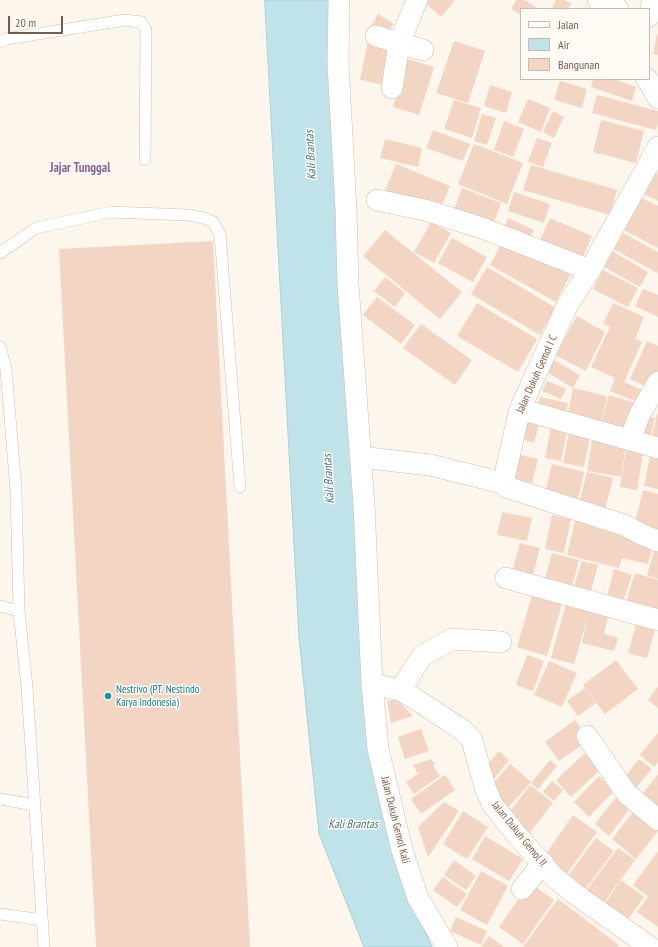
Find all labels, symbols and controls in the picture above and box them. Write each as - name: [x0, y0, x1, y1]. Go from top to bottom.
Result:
- scale bar: [10, 8, 65, 34]
- legend: [520, 8, 650, 80]
- text: 20 m: [15, 15, 36, 30]
- text: Jalan: [558, 17, 579, 32]
- text: Air: [558, 37, 570, 52]
- text: Bangunan: [558, 57, 599, 72]
- water label: Kali Brantas: [303, 130, 319, 180]
- district label: Jajar Tunggal: [50, 160, 110, 176]
- street label: Jalan Dukuh Gemol I C: [514, 333, 560, 415]
- water label: Kali Brantas: [321, 454, 337, 504]
- place label: Nestrivo (PT. Nestindo Karya Indonesia): [116, 683, 200, 709]
- marker: Nestrivo (PT. Nestindo Karya Indonesia): [103, 691, 113, 701]
- street label: Jalan Dukuh Gemol Kali: [378, 775, 412, 865]
- street label: Jalan Dukuh Gemol II: [489, 799, 549, 869]
- water label: Kali Brantas: [328, 818, 378, 832]

